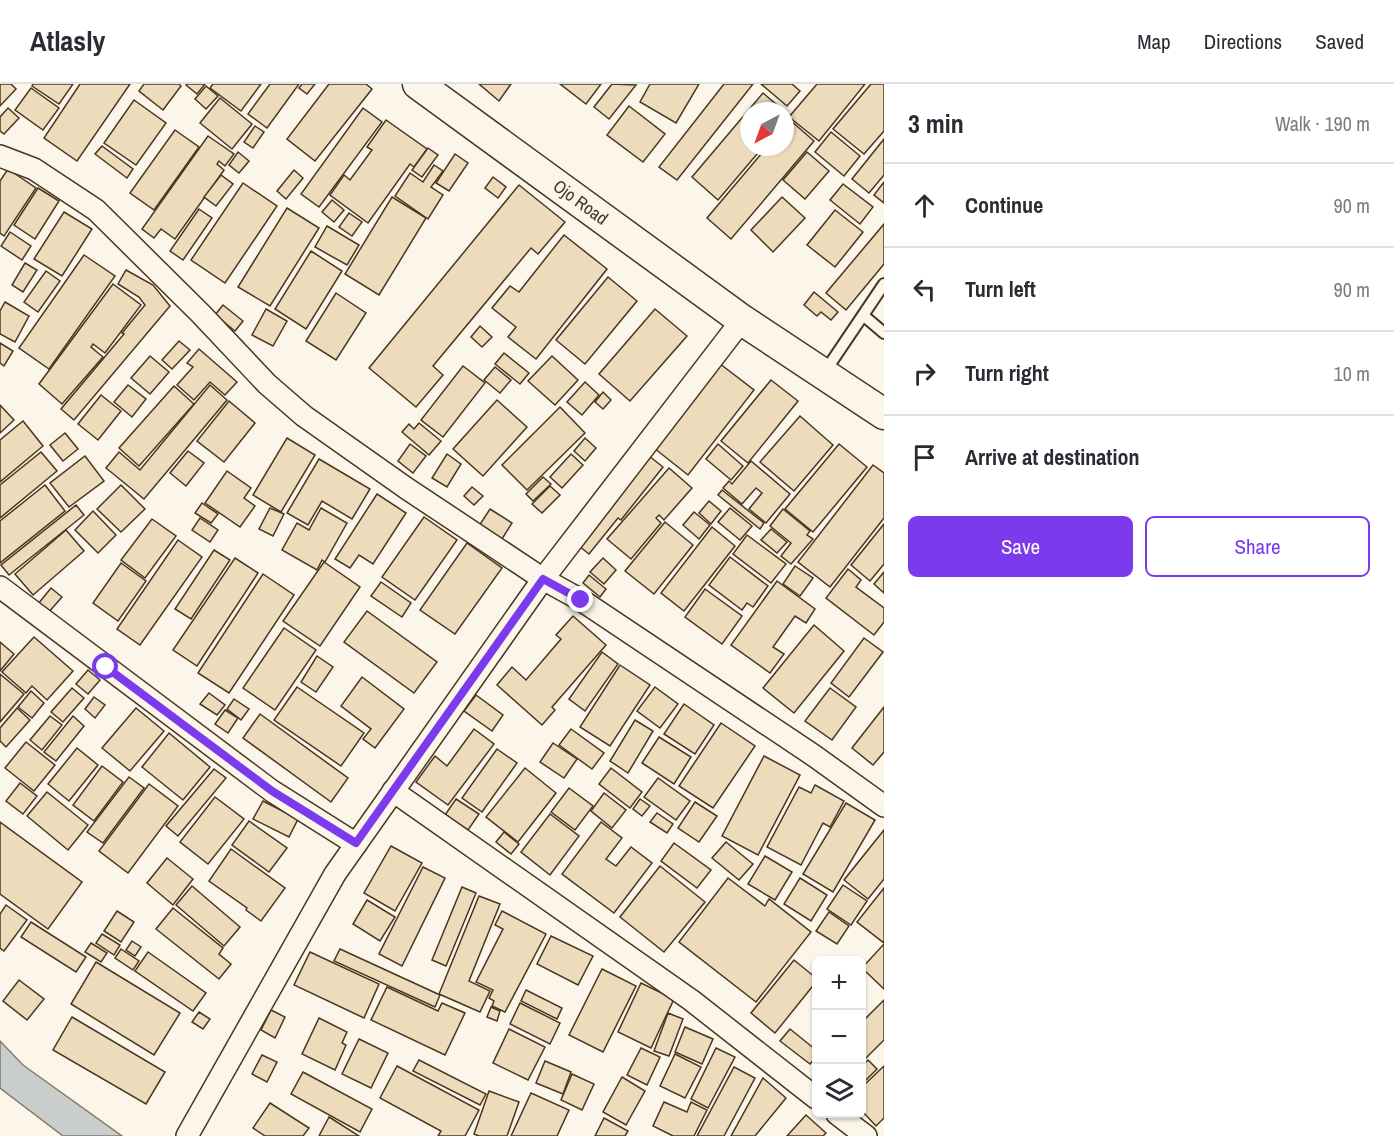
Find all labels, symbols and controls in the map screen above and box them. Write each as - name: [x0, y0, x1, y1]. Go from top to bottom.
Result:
- text: Atlasly: [30, 22, 105, 60]
- text: Map: [1137, 27, 1171, 56]
- text: Directions: [1204, 27, 1282, 56]
- text: Saved: [1315, 27, 1364, 56]
- north arrow: [740, 102, 794, 156]
- text: 3 min: [908, 106, 964, 141]
- text: Walk · 190 m: [1275, 110, 1370, 137]
- street label: Ojo Road: [548, 173, 613, 230]
- icon: ahead: [908, 189, 941, 222]
- text: Continue: [965, 190, 1043, 220]
- text: 90 m: [1334, 192, 1370, 219]
- icon: left: [908, 273, 941, 306]
- text: Turn left: [965, 274, 1036, 304]
- text: 90 m: [1334, 276, 1370, 303]
- icon: right: [908, 357, 941, 390]
- text: Turn right: [965, 358, 1049, 388]
- text: 10 m: [1334, 360, 1370, 387]
- icon: arrive: [908, 441, 941, 474]
- text: Arrive at destination: [965, 442, 1139, 472]
- button: Save: [908, 516, 1133, 577]
- button: Share: [1145, 516, 1370, 577]
- route end: [567, 586, 593, 612]
- route start: [92, 653, 118, 679]
- map controls: [812, 956, 866, 1118]
- button: +: [812, 956, 866, 1010]
- button: −: [812, 1010, 866, 1064]
- button: layers: [812, 1064, 866, 1118]

